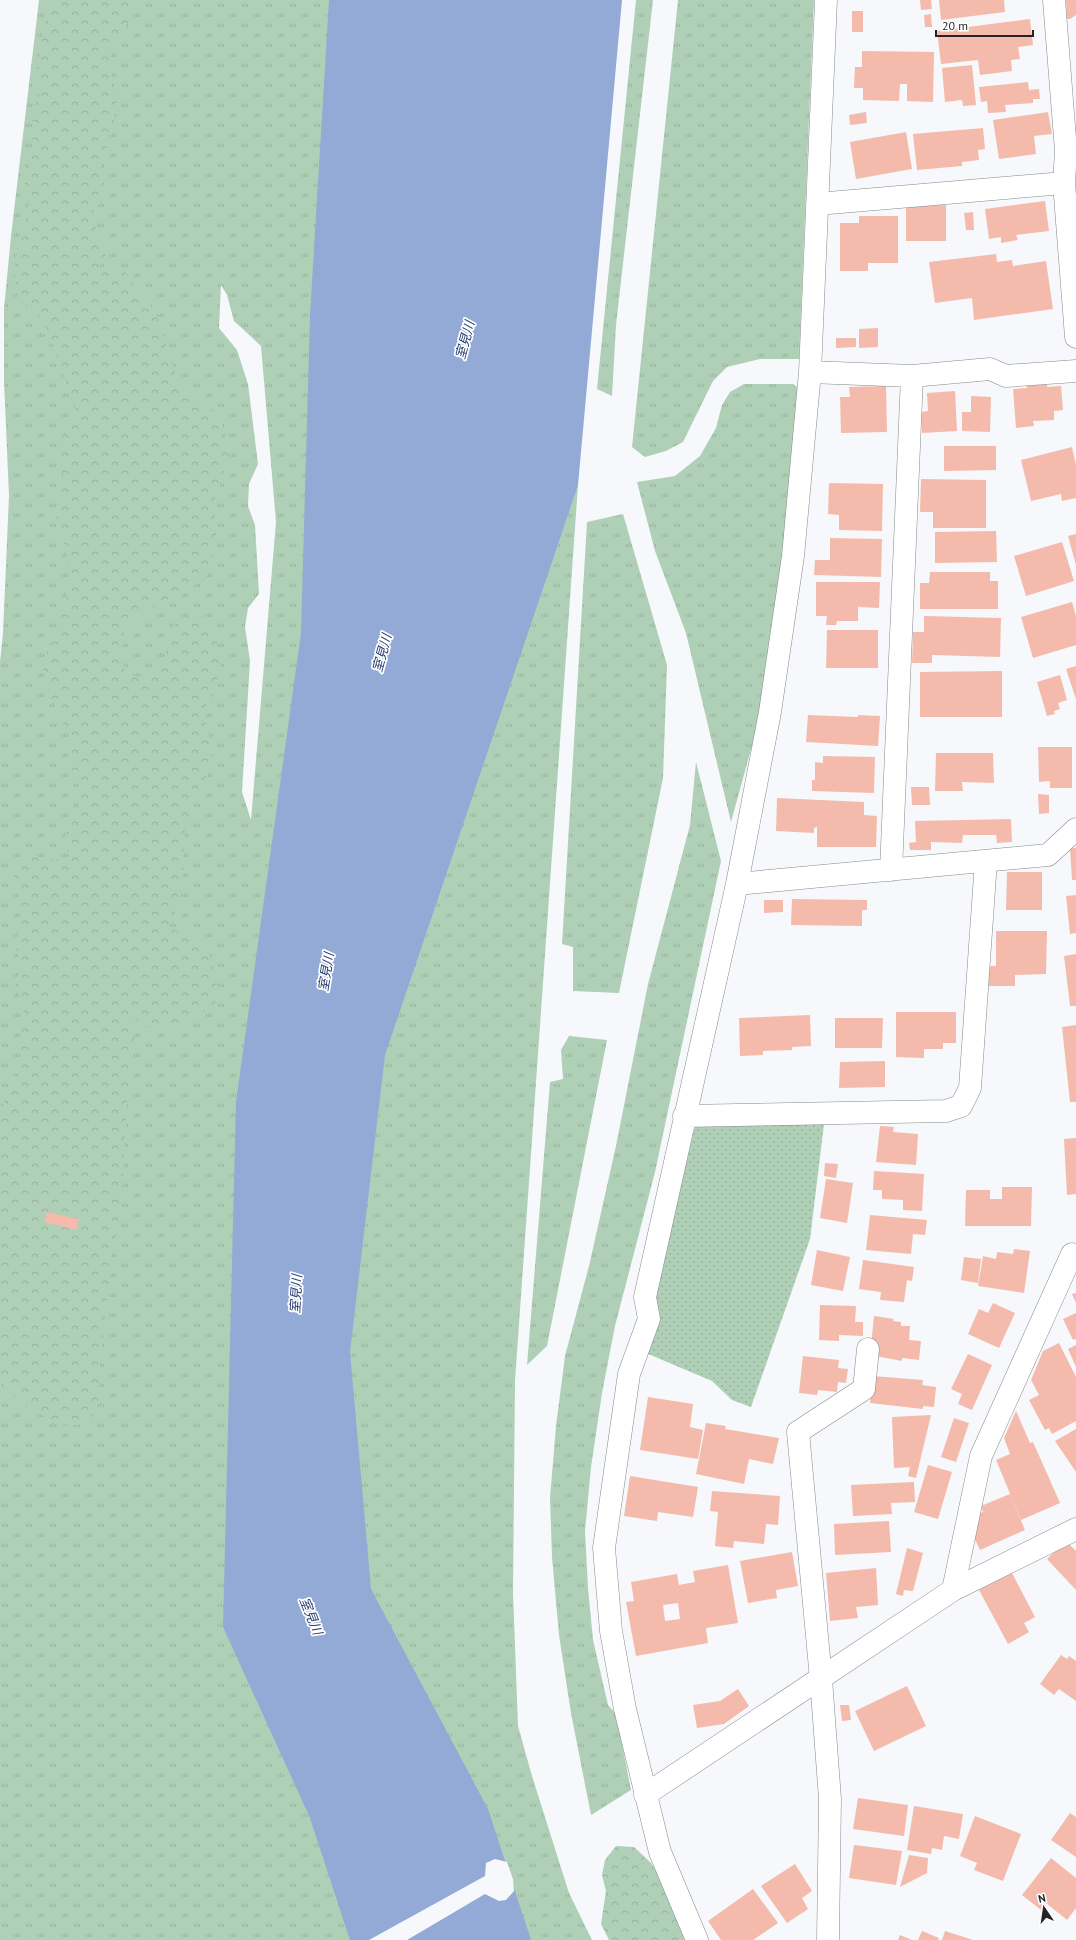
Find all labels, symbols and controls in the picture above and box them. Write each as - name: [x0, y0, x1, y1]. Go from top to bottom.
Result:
- scale bar: [936, 12, 1033, 38]
- text: 20 m: [942, 18, 968, 33]
- water label: 室見川: [452, 317, 479, 361]
- water label: 室見川: [369, 630, 396, 674]
- water label: 室見川: [315, 949, 338, 993]
- water label: 室見川: [286, 1272, 306, 1314]
- water label: 室見川: [296, 1595, 327, 1639]
- north arrow: [1024, 1888, 1064, 1928]
- text: N: [1037, 1891, 1047, 1906]

